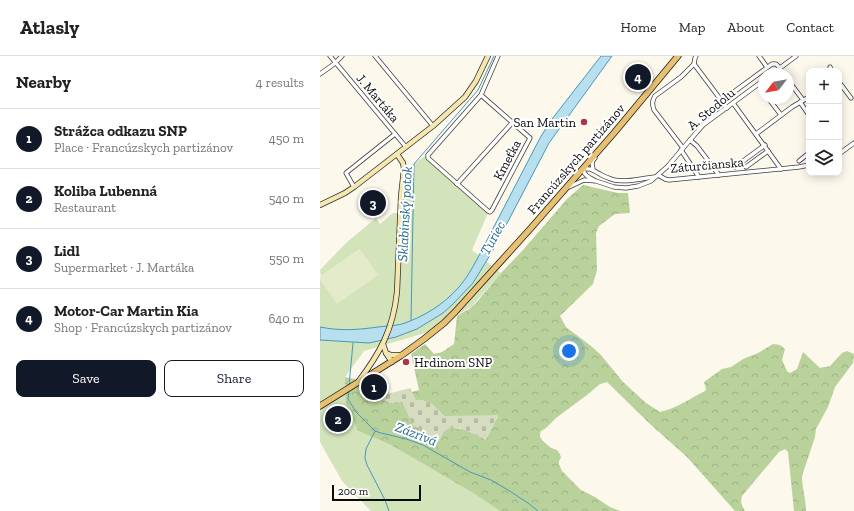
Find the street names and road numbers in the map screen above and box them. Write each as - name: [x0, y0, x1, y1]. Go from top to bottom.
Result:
- street label: J. Martáka: [353, 71, 403, 126]
- street label: A. Stodolu: [684, 84, 738, 133]
- street label: Francúzskych partizánov: [524, 101, 628, 217]
- street label: Kmeťka: [490, 137, 524, 183]
- street label: Záturčianska: [670, 154, 745, 176]

